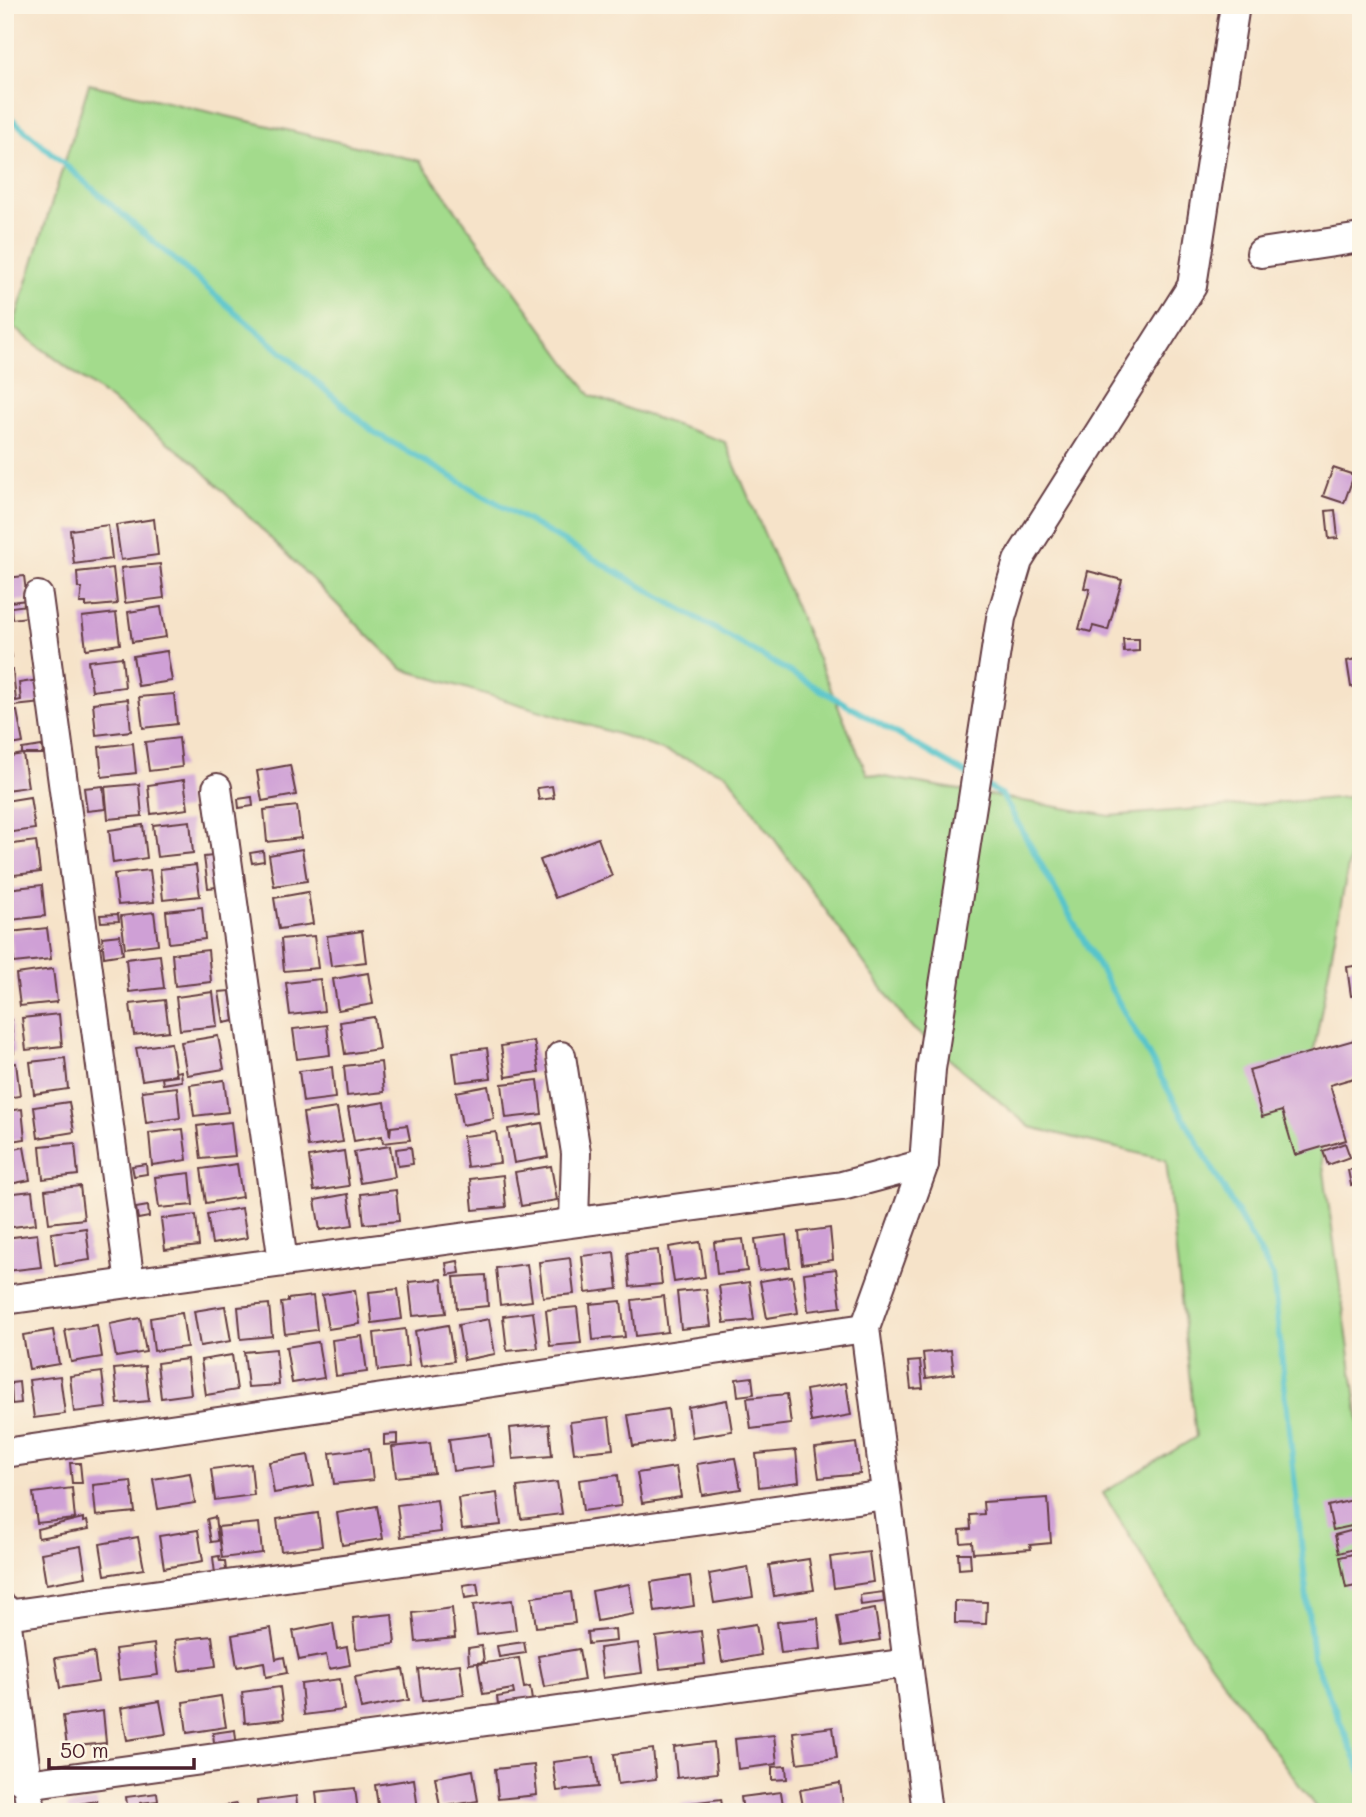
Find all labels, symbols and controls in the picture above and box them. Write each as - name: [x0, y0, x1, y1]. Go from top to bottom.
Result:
- scale bar: [49, 1726, 194, 1770]
- text: 50 m: [60, 1736, 109, 1763]

